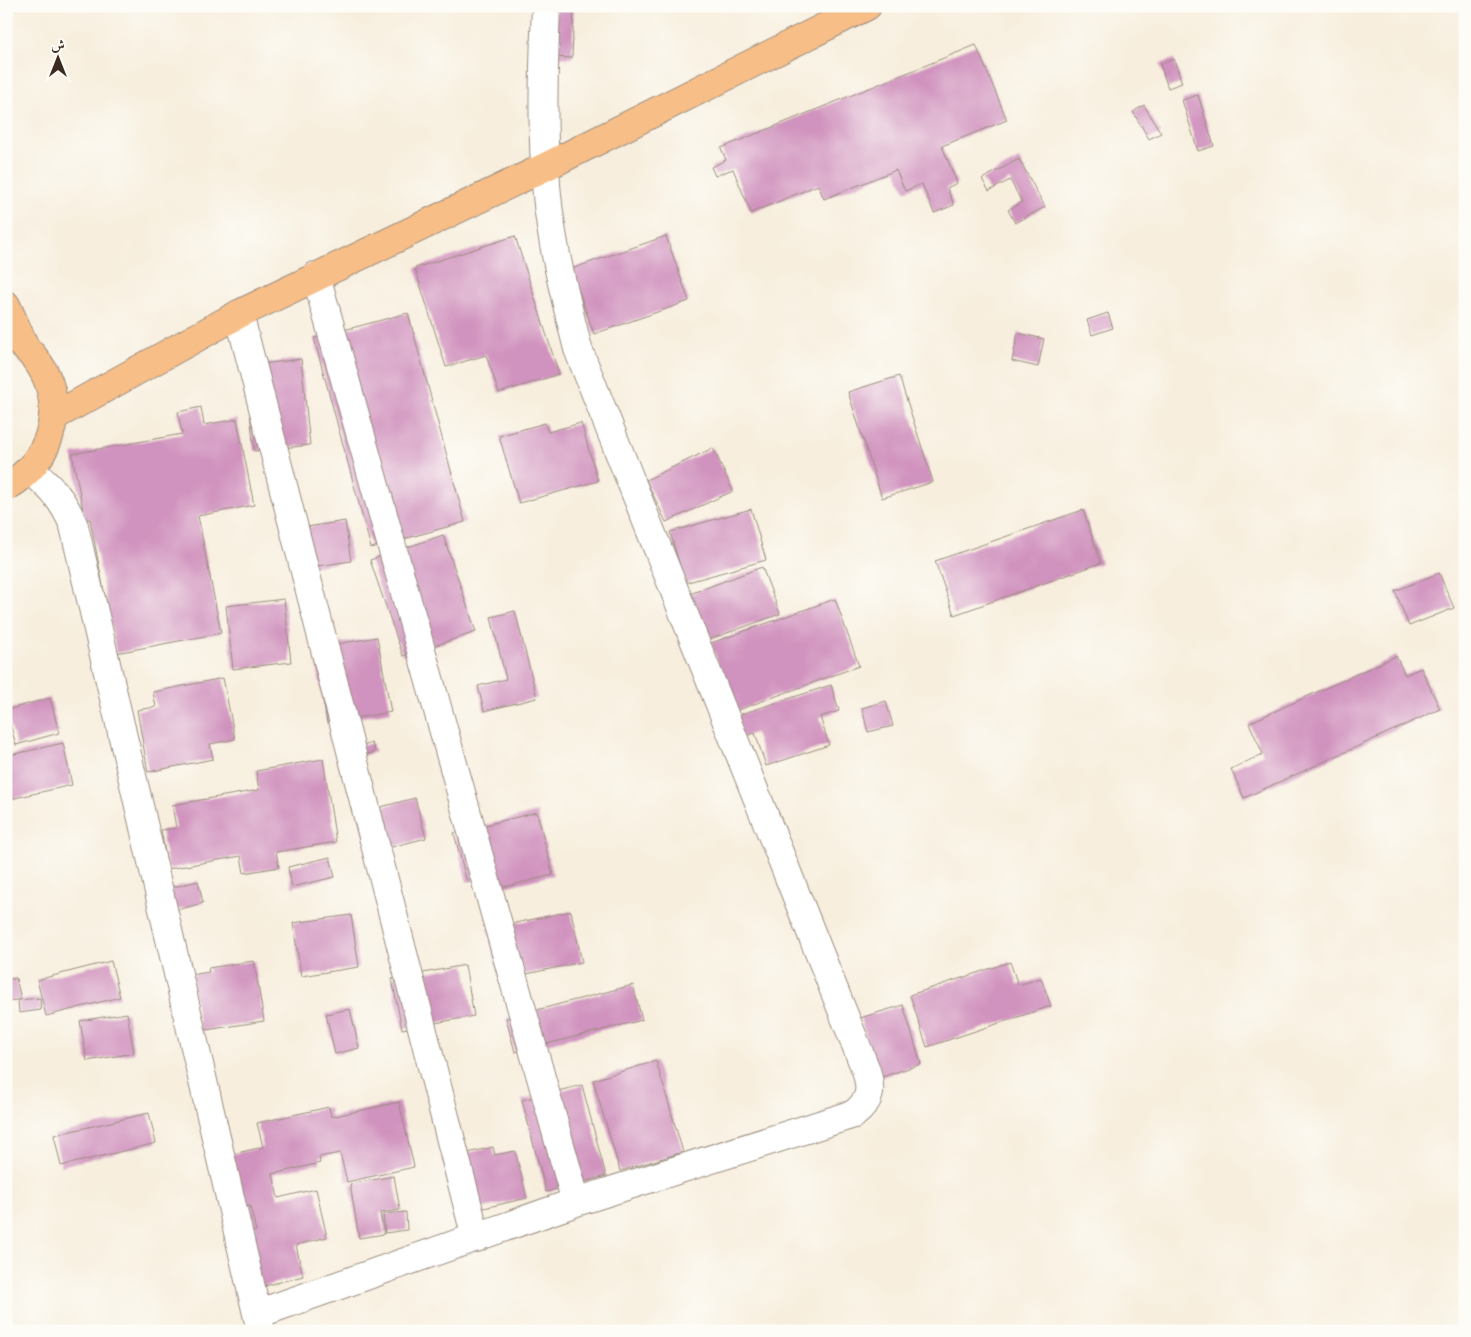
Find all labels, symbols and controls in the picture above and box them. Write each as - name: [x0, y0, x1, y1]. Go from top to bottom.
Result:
- north arrow: [32, 32, 82, 82]
- text: ش: [51, 37, 65, 55]

